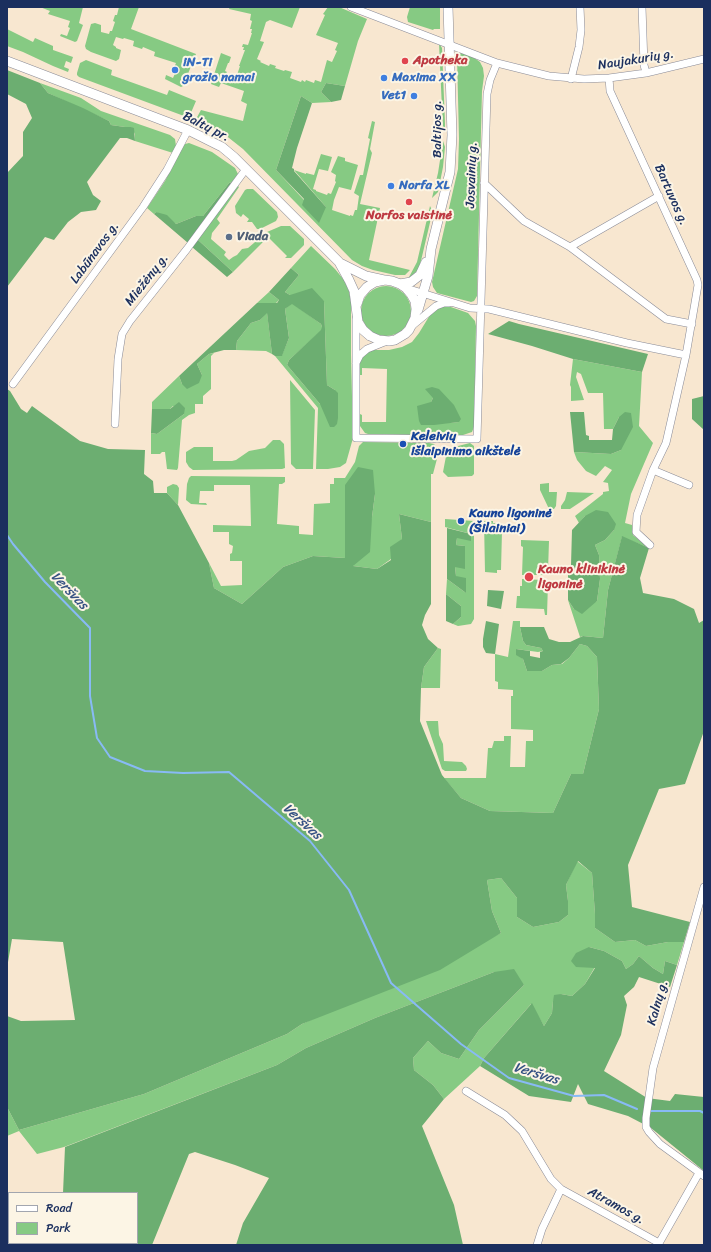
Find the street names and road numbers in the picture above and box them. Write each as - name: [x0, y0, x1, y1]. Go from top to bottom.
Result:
- street label: Naujakurių g.: [597, 46, 675, 74]
- street label: Baltijos g.: [430, 100, 446, 158]
- street label: Baltų pr.: [180, 109, 232, 145]
- street label: Josvainių g.: [463, 142, 481, 208]
- street label: Bartuvos g.: [651, 162, 691, 228]
- street label: Labūnavos g.: [67, 219, 123, 287]
- street label: Miežėnų g.: [122, 251, 172, 309]
- street label: Kalnų g.: [644, 979, 672, 1027]
- street label: Atramos g.: [585, 1184, 647, 1228]

